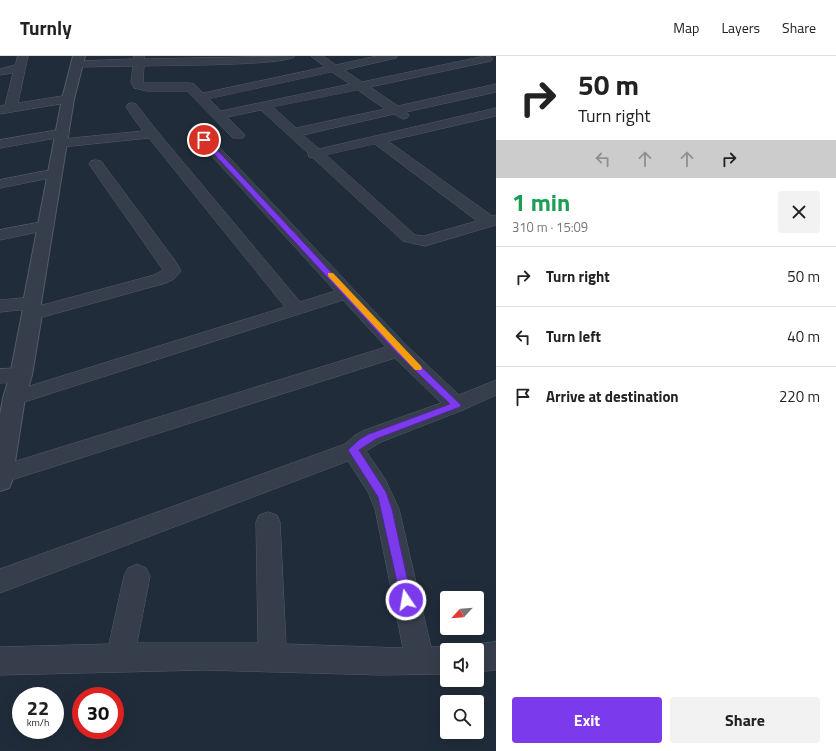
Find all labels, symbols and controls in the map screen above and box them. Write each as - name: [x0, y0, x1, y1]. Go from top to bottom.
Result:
- text: Turnly: [20, 13, 72, 42]
- text: Map: [673, 17, 699, 38]
- text: Layers: [721, 17, 760, 38]
- text: Share: [782, 17, 816, 38]
- text: 50 m: [578, 63, 639, 106]
- icon: right: [512, 72, 564, 124]
- text: Turn right: [578, 102, 651, 129]
- pin: [187, 123, 221, 157]
- icon: arrive: [193, 129, 215, 151]
- icon: left: [592, 148, 614, 170]
- icon: ahead: [634, 148, 656, 170]
- icon: ahead: [676, 148, 698, 170]
- icon: right: [718, 148, 740, 170]
- text: 1 min: [512, 184, 570, 220]
- button: close: [778, 191, 820, 233]
- text: 310 m · 15:09: [512, 217, 588, 237]
- text: Turn right: [546, 265, 610, 288]
- text: 50 m: [787, 265, 820, 288]
- icon: right: [512, 266, 534, 288]
- text: Turn left: [546, 325, 601, 348]
- text: 40 m: [787, 325, 820, 348]
- icon: left: [512, 326, 534, 348]
- text: Arrive at destination: [546, 385, 679, 408]
- text: 220 m: [779, 385, 820, 408]
- icon: arrive: [512, 386, 534, 408]
- position arrow: [385, 579, 427, 621]
- north arrow: [440, 591, 484, 635]
- map controls: [440, 591, 484, 739]
- button: sound: [440, 643, 484, 687]
- speed limit sign: 30: [72, 687, 124, 739]
- text: 22: [27, 692, 49, 723]
- button: search: [440, 695, 484, 739]
- button: Exit: [512, 697, 662, 743]
- button: Share: [670, 697, 820, 743]
- text: km/h: [27, 715, 49, 730]

